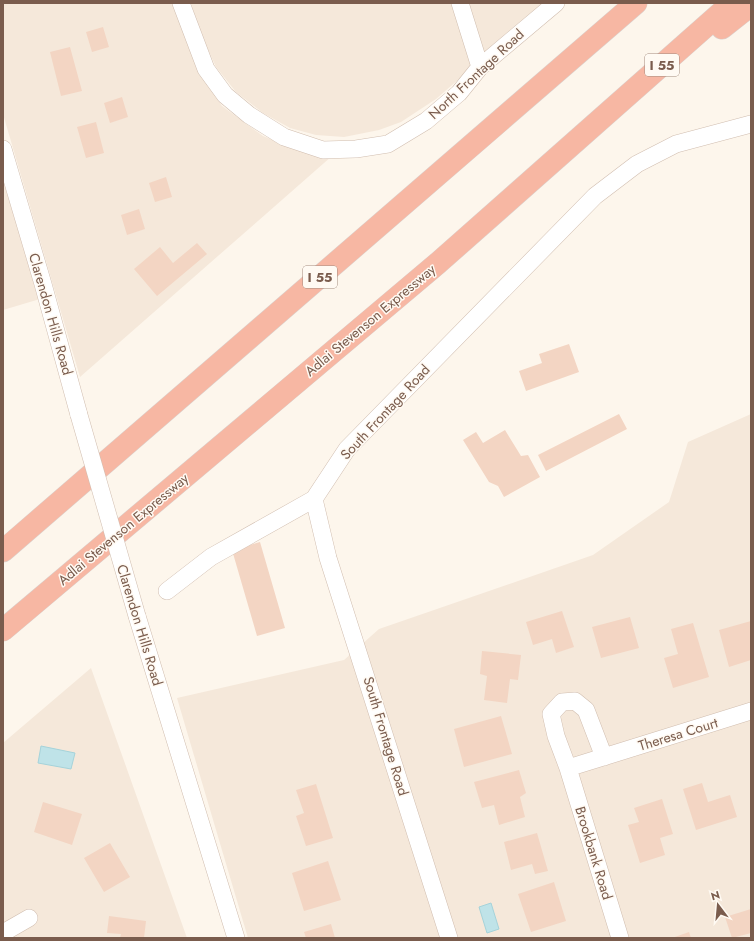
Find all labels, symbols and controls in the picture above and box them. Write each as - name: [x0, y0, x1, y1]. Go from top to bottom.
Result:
- street label: North Frontage Road: [424, 24, 528, 124]
- road number: I 55: [645, 54, 679, 76]
- street label: Clarendon Hills Road: [24, 251, 78, 377]
- street label: Adlai Stevenson Expressway: [300, 259, 440, 381]
- road number: I 55: [303, 266, 337, 288]
- street label: South Frontage Road: [336, 360, 434, 464]
- street label: Adlai Stevenson Expressway: [53, 468, 193, 590]
- street label: Clarendon Hills Road: [112, 562, 168, 688]
- street label: South Frontage Road: [358, 674, 414, 798]
- street label: Theresa Court: [636, 712, 721, 756]
- street label: Brookbank Road: [570, 804, 618, 902]
- north arrow: [698, 885, 738, 925]
- text: N: [709, 886, 722, 904]

